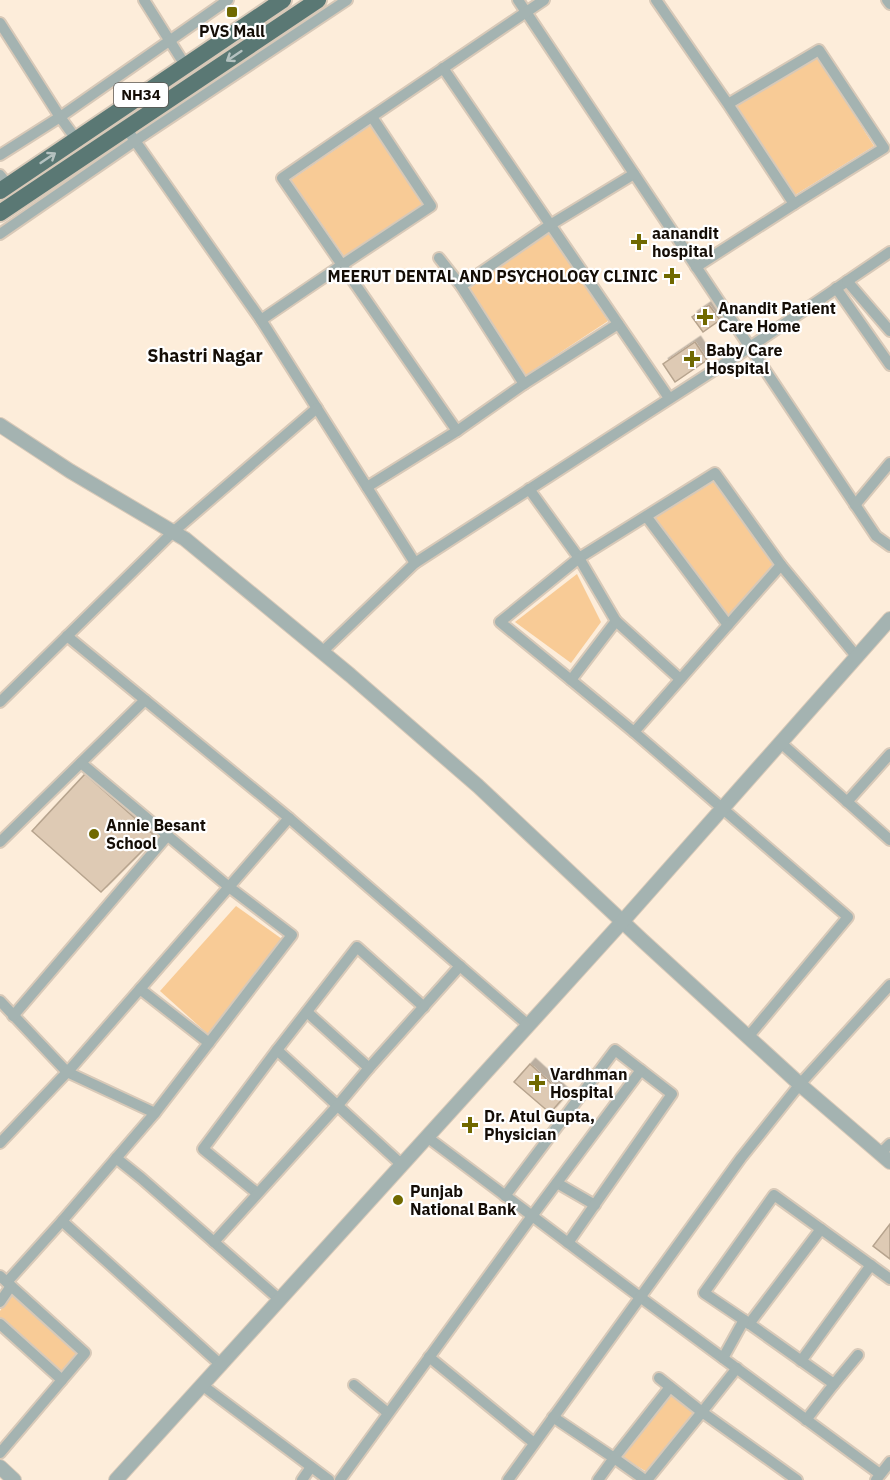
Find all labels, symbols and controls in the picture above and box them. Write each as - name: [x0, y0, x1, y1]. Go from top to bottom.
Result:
- marker: PVS Mall: [225, 5, 239, 19]
- place label: PVS Mall: [199, 21, 265, 41]
- one-way arrow: [226, 49, 243, 62]
- road number: NH34: [114, 83, 168, 107]
- one-way arrow: [40, 152, 56, 164]
- place label: aanandit hospital: [652, 223, 719, 261]
- marker: aanandit hospital: [630, 233, 648, 251]
- place label: MEERUT DENTAL AND PSYCHOLOGY CLINIC: [328, 266, 658, 286]
- marker: MEERUT DENTAL AND PSYCHOLOGY CLINIC: [663, 267, 681, 285]
- place label: Anandit Patient Care Home: [718, 298, 836, 336]
- marker: Anandit Patient Care Home: [696, 308, 714, 326]
- place label: Baby Care Hospital: [706, 340, 783, 378]
- district label: Shastri Nagar: [147, 344, 263, 367]
- marker: Baby Care Hospital: [683, 350, 701, 368]
- place label: Annie Besant School: [106, 815, 206, 853]
- marker: Annie Besant School: [87, 827, 101, 841]
- place label: Vardhman Hospital: [550, 1064, 627, 1102]
- marker: Vardhman Hospital: [528, 1074, 546, 1092]
- place label: Dr. Atul Gupta, Physician: [484, 1106, 595, 1144]
- marker: Dr. Atul Gupta, Physician: [461, 1116, 479, 1134]
- place label: Punjab National Bank: [410, 1181, 517, 1219]
- marker: Punjab National Bank: [391, 1193, 405, 1207]

